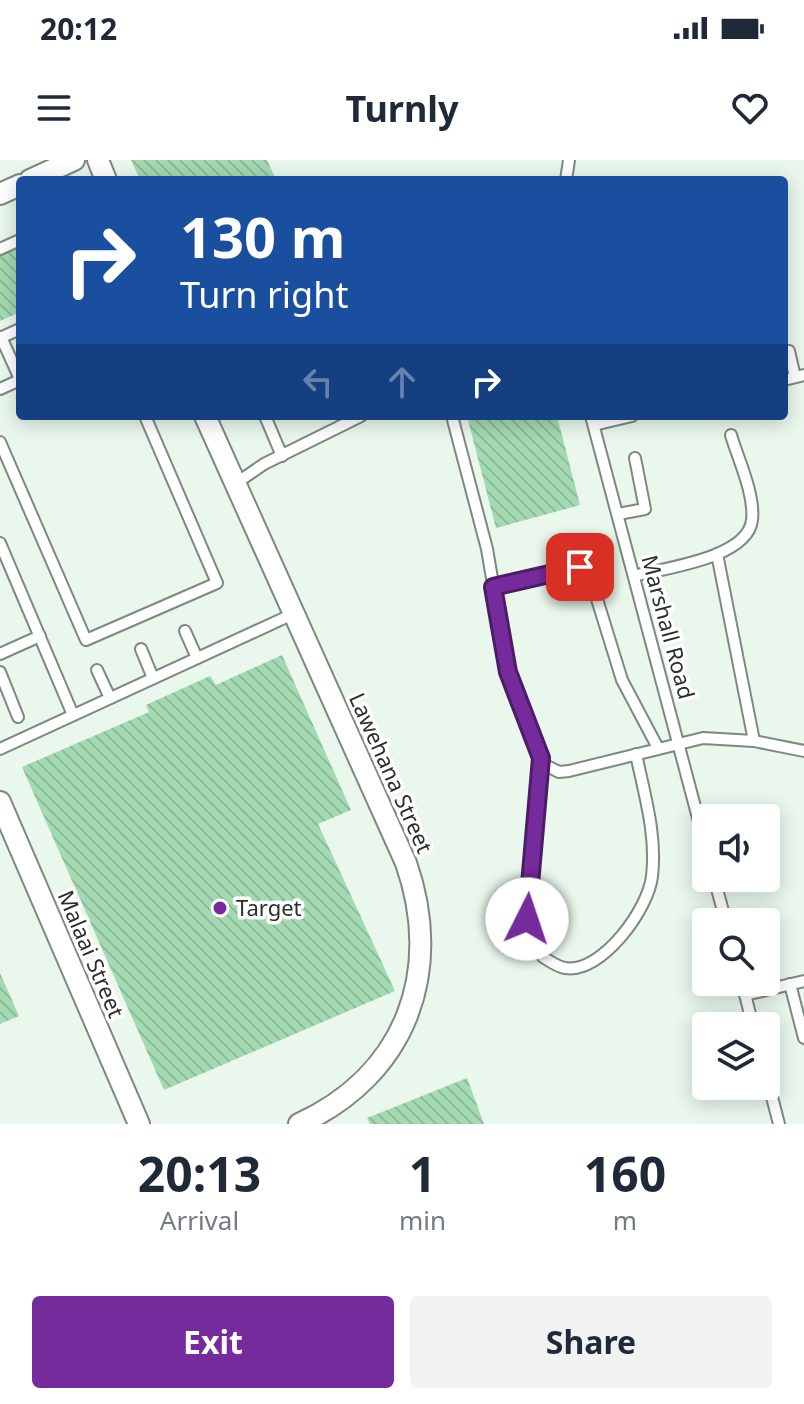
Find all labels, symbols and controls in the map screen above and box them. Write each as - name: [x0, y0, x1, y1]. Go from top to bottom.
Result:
- text: 20:12: [40, 8, 117, 49]
- text: Turnly: [345, 84, 459, 133]
- icon: menu: [32, 86, 76, 130]
- icon: heart: [728, 86, 772, 130]
- text: 130 m: [180, 198, 345, 274]
- icon: right: [48, 208, 152, 312]
- text: Turn right: [180, 270, 348, 319]
- icon: left: [296, 360, 340, 404]
- icon: ahead: [380, 360, 424, 404]
- icon: right: [464, 360, 508, 404]
- pin: [546, 533, 614, 601]
- icon: arrive: [558, 545, 602, 589]
- street label: Marshall Road: [635, 551, 703, 702]
- street label: Lawehana Street: [343, 688, 441, 858]
- map controls: [692, 804, 780, 1100]
- button: sound: [692, 804, 780, 892]
- position arrow: [485, 877, 569, 961]
- street label: Malaai Street: [52, 885, 132, 1022]
- place label: Target: [236, 892, 302, 922]
- marker: Target: [211, 899, 229, 917]
- button: search: [692, 908, 780, 996]
- button: layers: [692, 1012, 780, 1100]
- text: 20:13: [138, 1141, 261, 1206]
- text: 1: [409, 1141, 436, 1206]
- text: 160: [584, 1141, 666, 1206]
- text: Arrival: [160, 1202, 239, 1238]
- text: min: [399, 1202, 446, 1238]
- text: m: [613, 1202, 637, 1238]
- button: Exit: [32, 1296, 394, 1388]
- button: Share: [410, 1296, 772, 1388]

